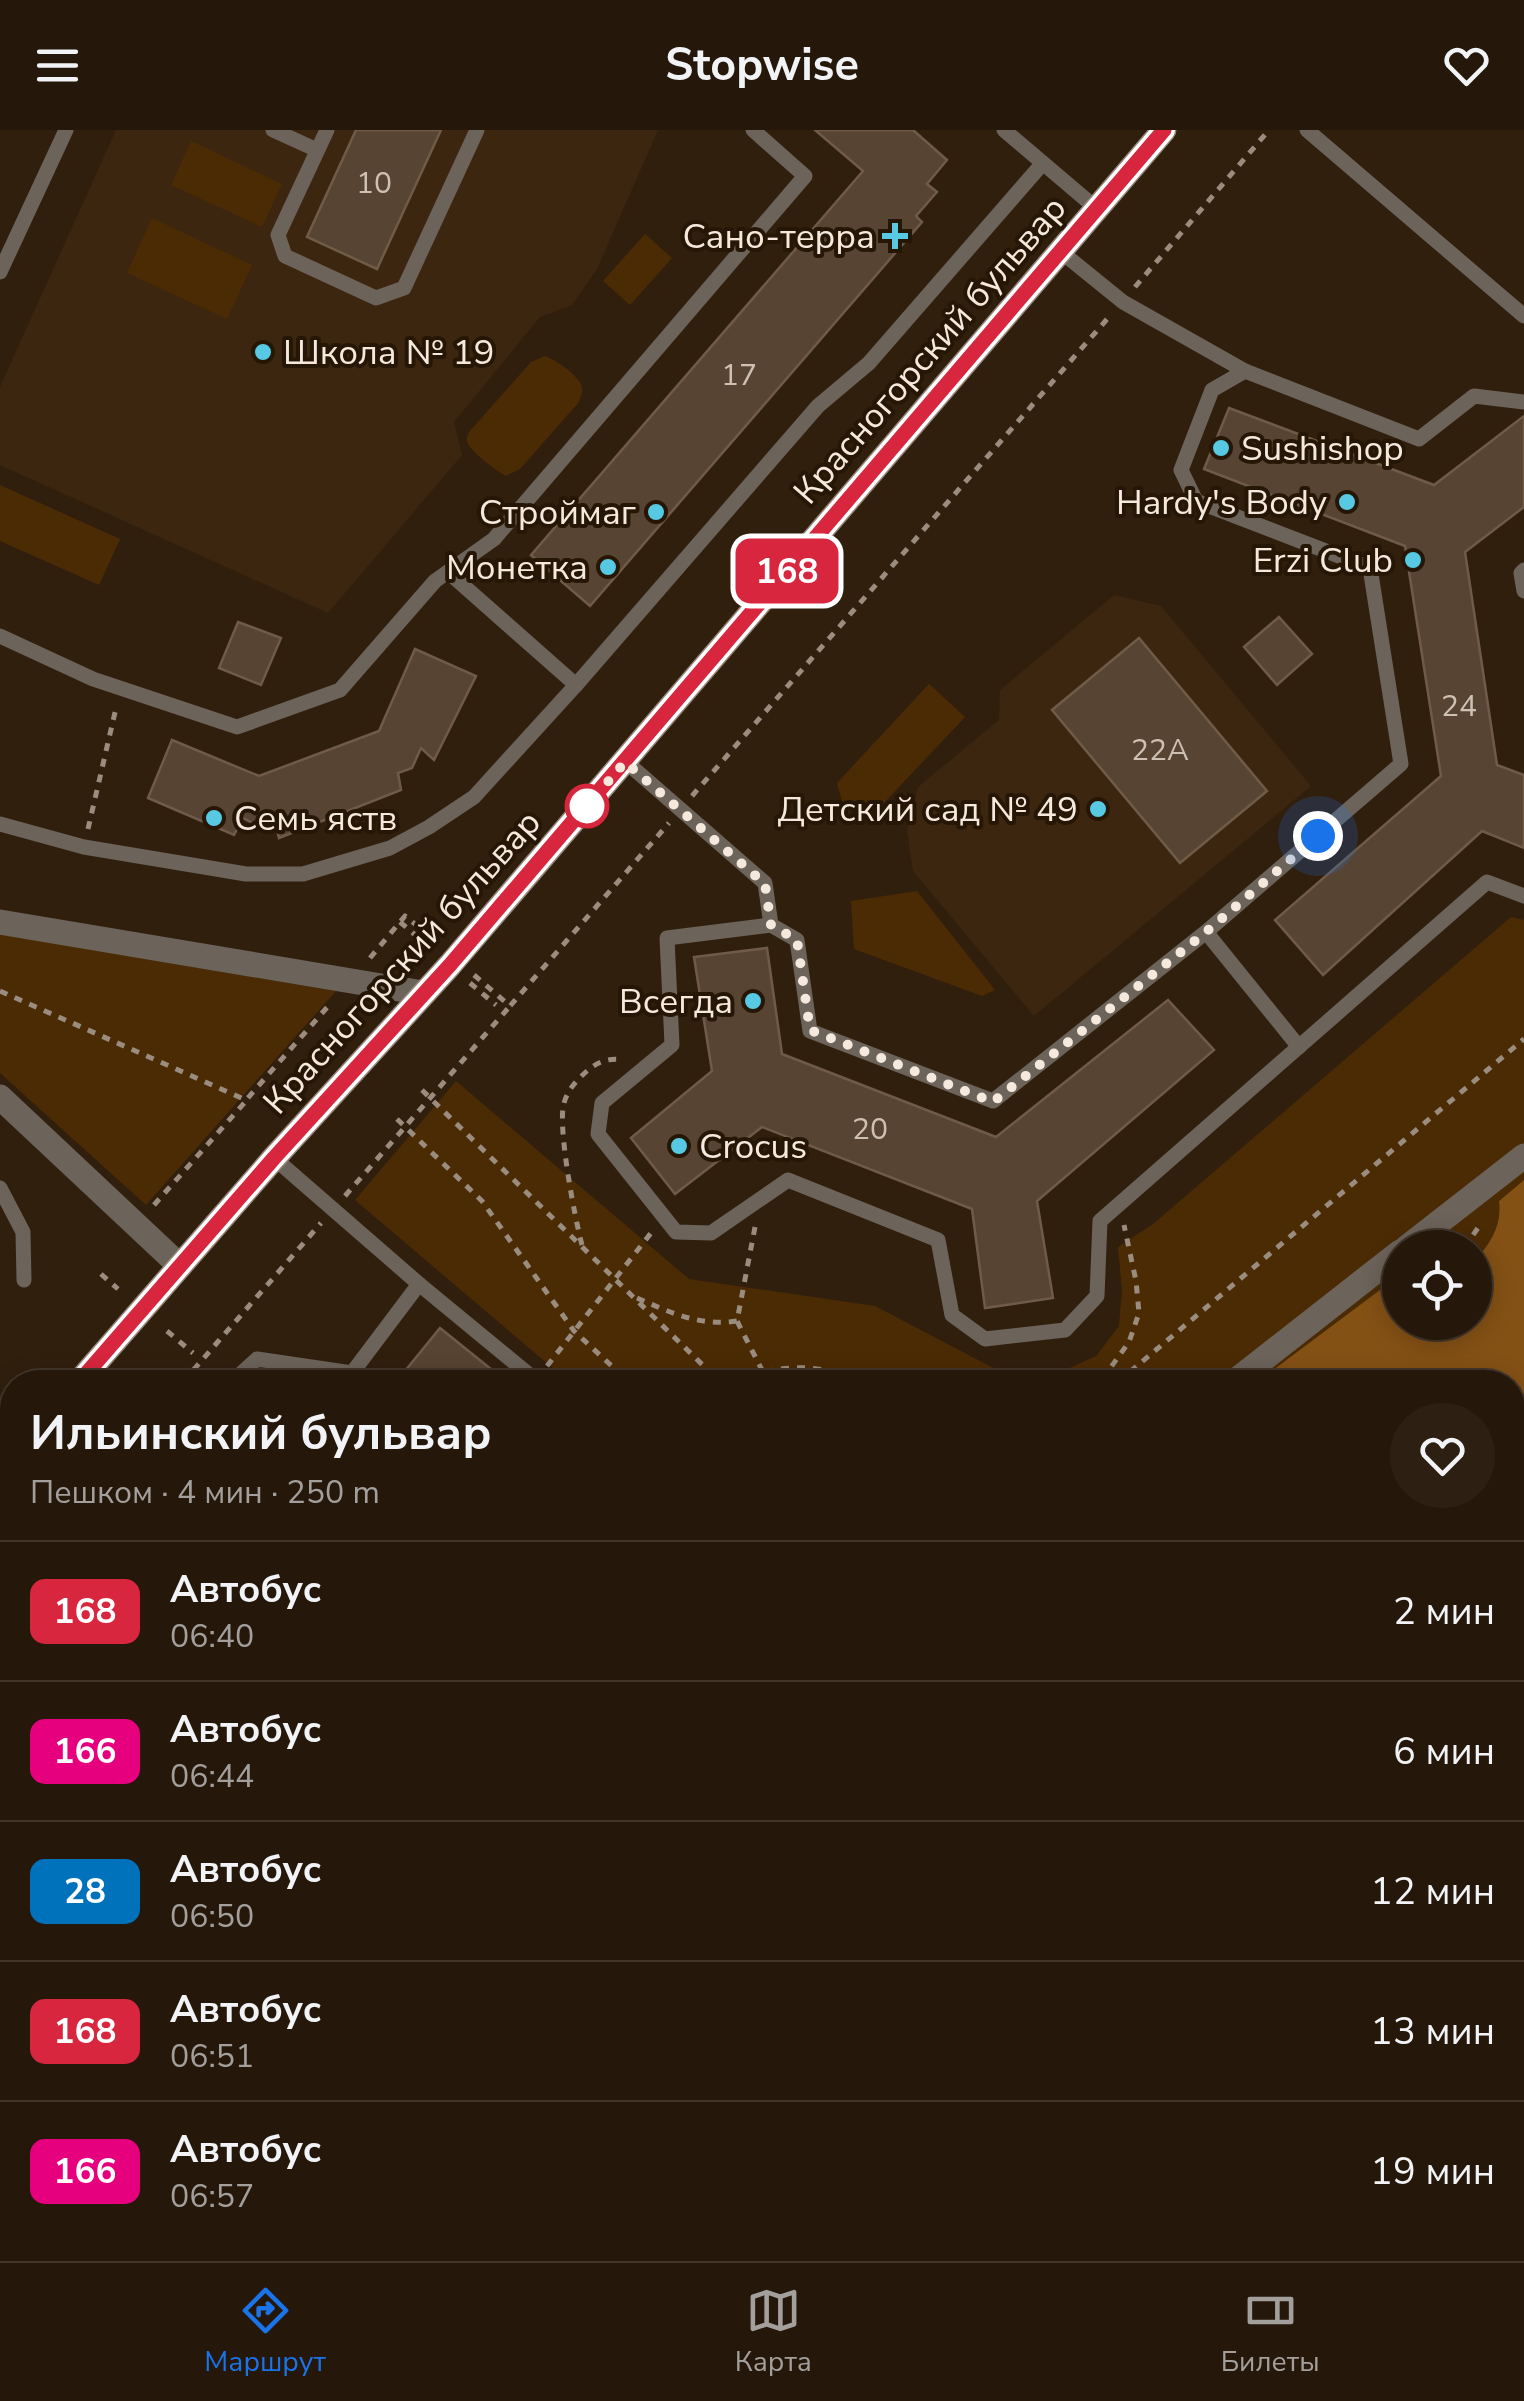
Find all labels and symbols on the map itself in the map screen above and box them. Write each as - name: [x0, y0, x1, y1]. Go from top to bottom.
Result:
- house number: 10: [356, 163, 392, 204]
- street label: Красногорский бульвар: [783, 186, 1077, 514]
- place label: Сано-терра: [682, 213, 875, 260]
- marker: Сано-терра: [884, 225, 906, 247]
- place label: Школа № 19: [283, 329, 494, 376]
- marker: Школа № 19: [252, 341, 274, 363]
- house number: 17: [721, 355, 757, 396]
- place label: Sushishop: [1241, 425, 1404, 472]
- marker: Sushishop: [1210, 437, 1232, 459]
- place label: Hardy's Body: [1116, 479, 1327, 526]
- place label: Строймаг: [479, 489, 636, 536]
- marker: Hardy's Body: [1336, 491, 1358, 513]
- marker: Строймаг: [645, 501, 667, 523]
- place label: Erzi Club: [1253, 537, 1393, 584]
- line badge: 168: [730, 538, 844, 604]
- place label: Монетка: [446, 544, 588, 591]
- marker: Erzi Club: [1402, 549, 1424, 571]
- marker: Монетка: [597, 556, 619, 578]
- house number: 24: [1441, 686, 1477, 727]
- house number: 22А: [1131, 730, 1189, 771]
- unlabelled marker: [566, 785, 608, 827]
- place label: Детский сад № 49: [778, 786, 1078, 833]
- place label: Семь яств: [234, 795, 397, 842]
- marker: Детский сад № 49: [1087, 798, 1109, 820]
- street label: Красногорский бульвар: [253, 800, 551, 1124]
- marker: Семь яств: [203, 807, 225, 829]
- your location: [1293, 811, 1343, 861]
- place label: Всегда: [619, 978, 733, 1025]
- marker: Всегда: [742, 990, 764, 1012]
- house number: 20: [852, 1109, 888, 1150]
- place label: Crocus: [699, 1123, 807, 1170]
- marker: Crocus: [668, 1135, 690, 1157]

